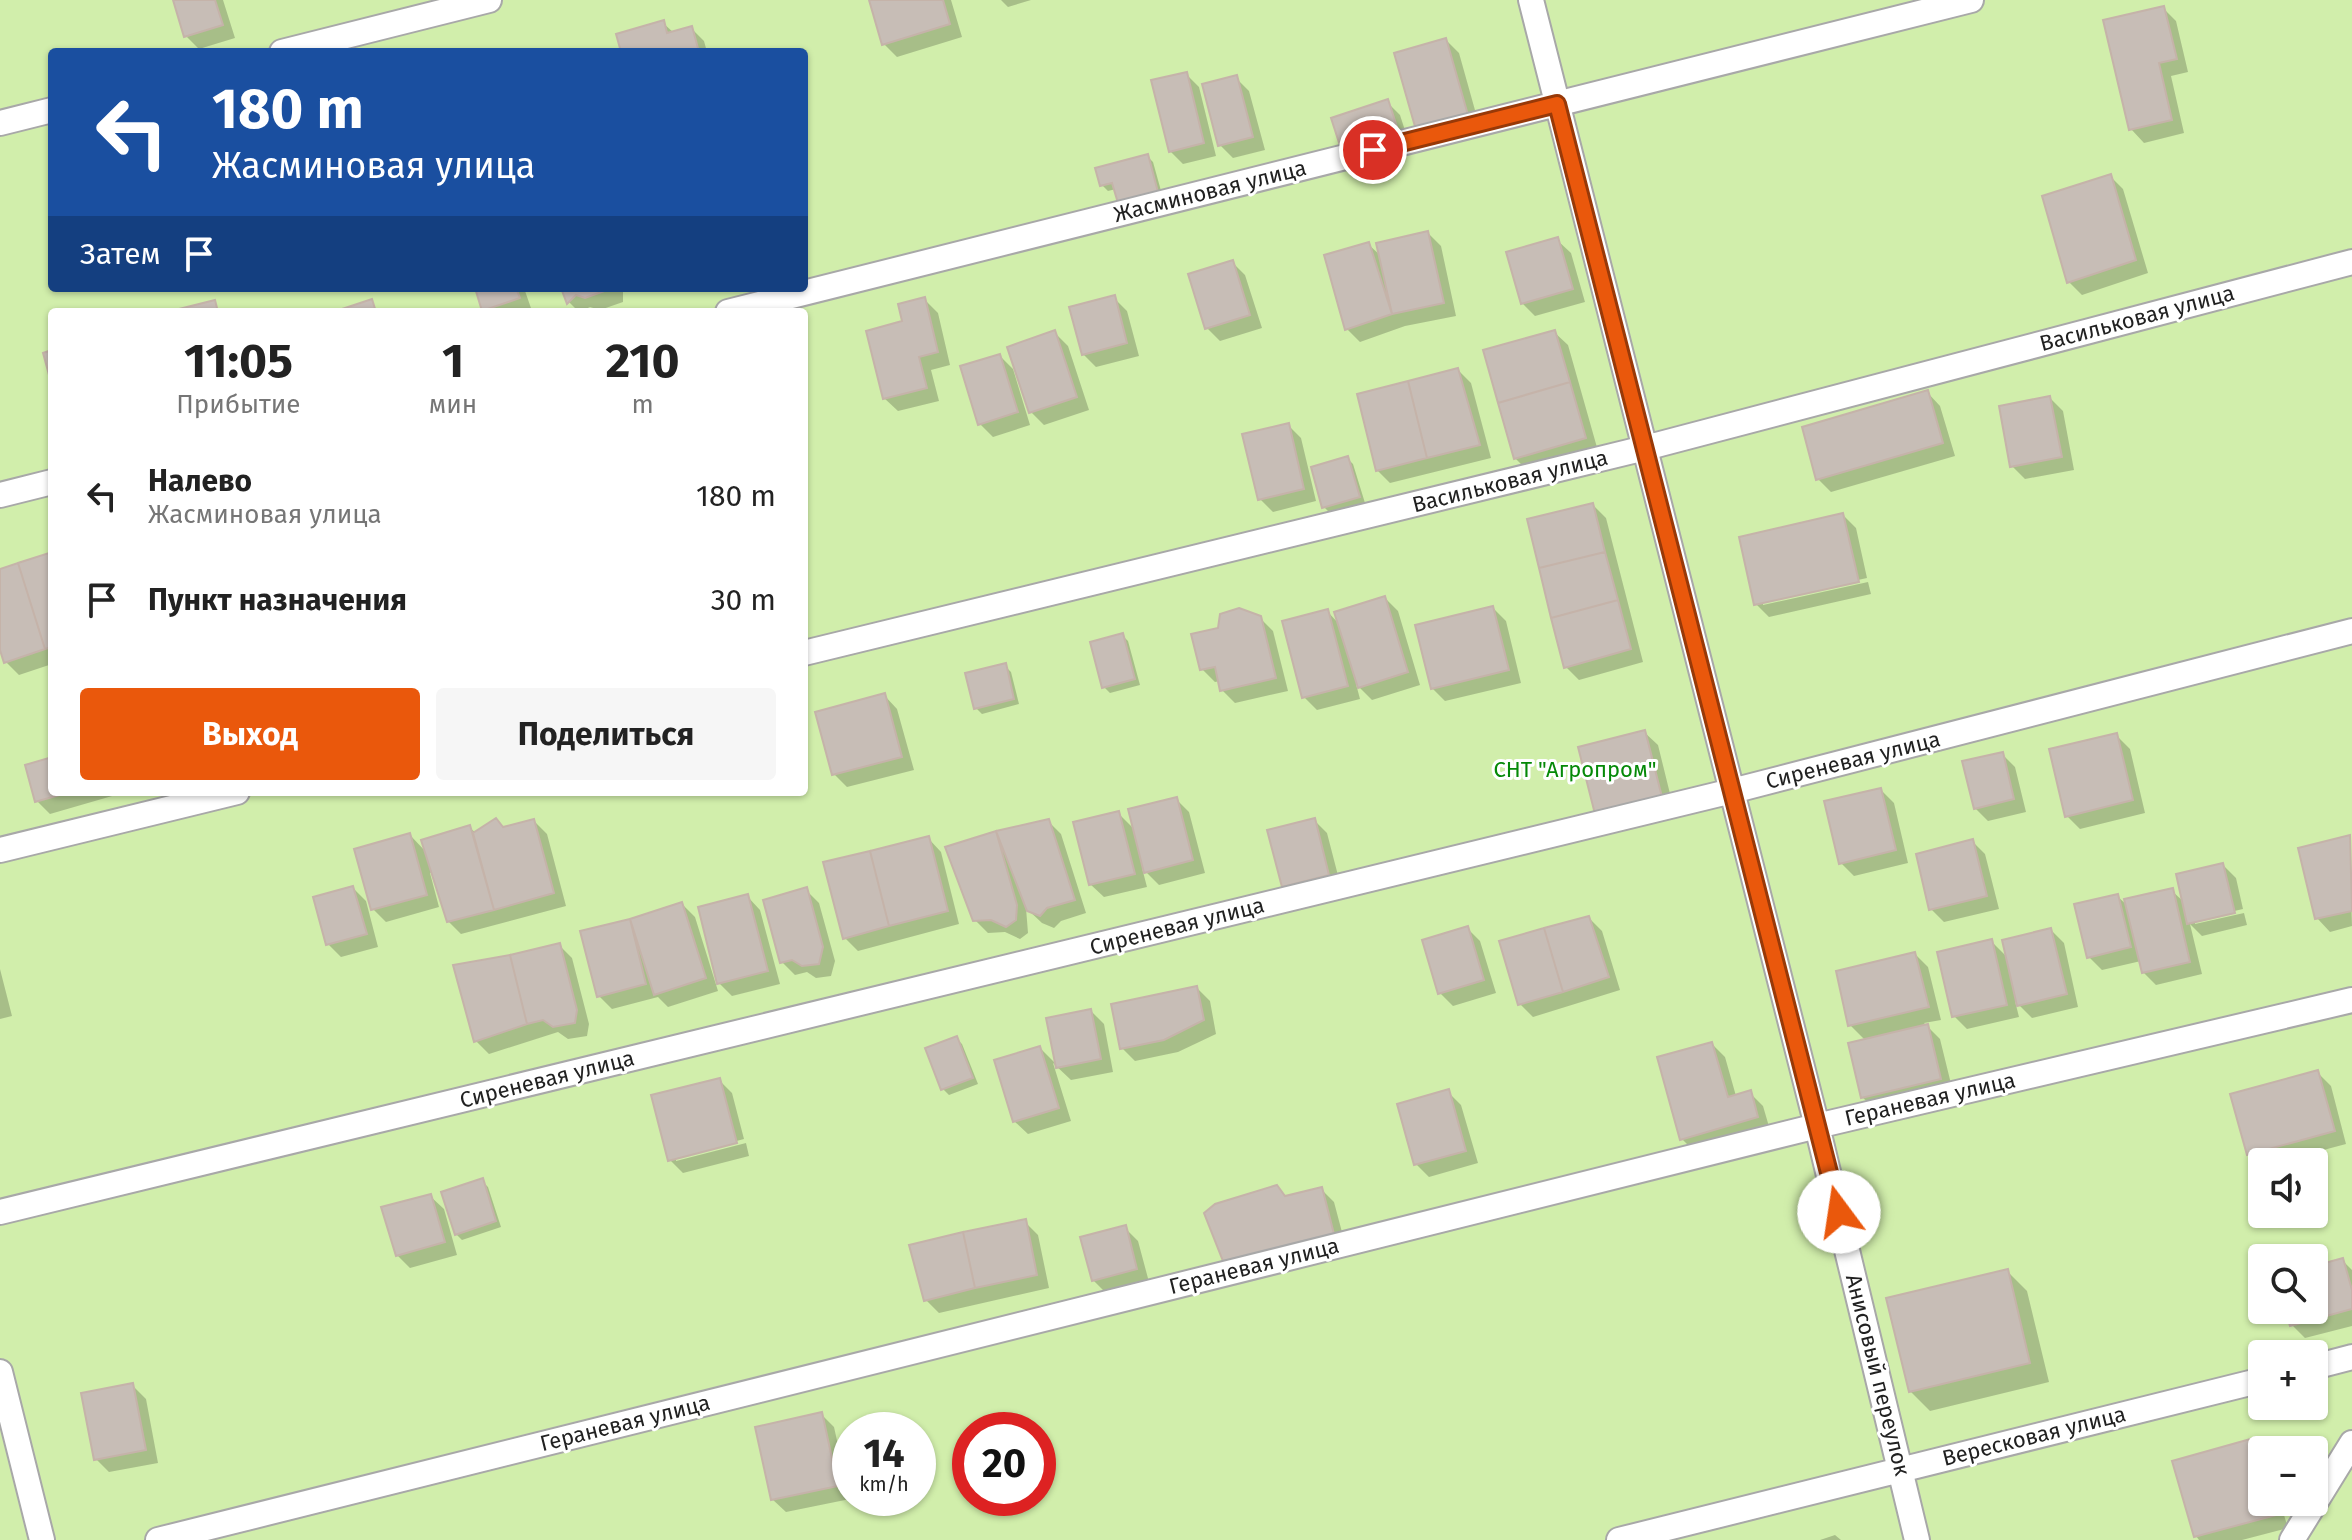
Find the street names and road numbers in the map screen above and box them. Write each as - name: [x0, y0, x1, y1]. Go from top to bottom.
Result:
- street label: Жасминовая улица: [1111, 154, 1309, 228]
- street label: Васильковая улица: [2037, 279, 2237, 357]
- street label: Васильковая улица: [1409, 444, 1611, 518]
- street label: Сиреневая улица: [1763, 725, 1943, 795]
- street label: Сиреневая улица: [1087, 891, 1267, 961]
- street label: Сиреневая улица: [457, 1044, 637, 1114]
- street label: Гераневая улица: [1842, 1066, 2018, 1132]
- street label: Гераневая улица: [1166, 1232, 1342, 1300]
- street label: Анисовый переулок: [1840, 1271, 1916, 1479]
- street label: Гераневая улица: [537, 1389, 713, 1457]
- street label: Вересковая улица: [1939, 1400, 2129, 1472]

